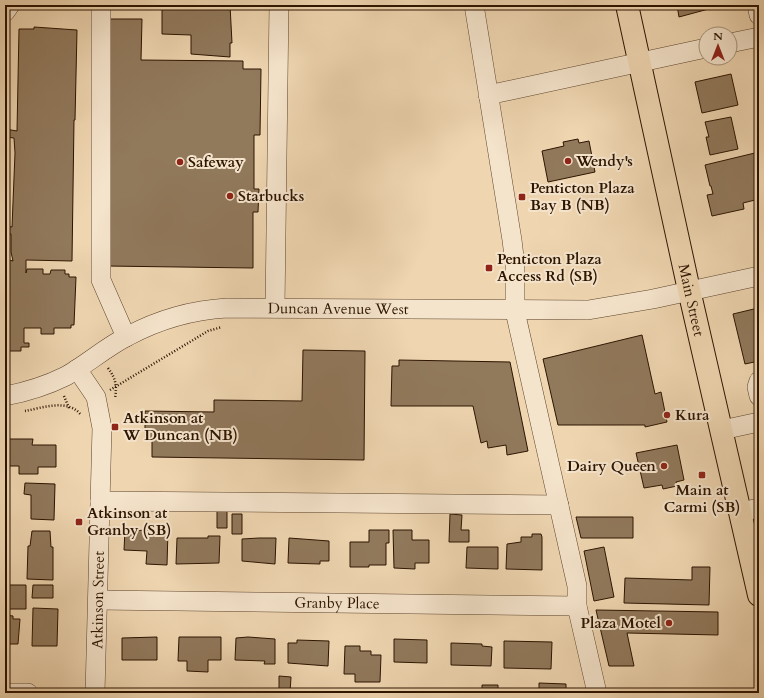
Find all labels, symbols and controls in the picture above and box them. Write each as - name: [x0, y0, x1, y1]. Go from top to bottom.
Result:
- north arrow: [698, 26, 738, 66]
- text: N: [713, 29, 723, 44]
- place label: Wendy's: [575, 151, 633, 171]
- place label: Safeway: [188, 152, 244, 172]
- marker: Wendy's: [563, 156, 573, 166]
- marker: Safeway: [175, 157, 185, 167]
- place label: Penticton Plaza Bay B (NB): [530, 178, 635, 215]
- place label: Starbucks: [238, 186, 304, 206]
- marker: Starbucks: [225, 191, 235, 201]
- marker: Penticton Plaza Bay B (NB): [517, 192, 527, 202]
- place label: Penticton Plaza Access Rd (SB): [497, 249, 602, 286]
- street label: Main Street: [674, 262, 709, 338]
- marker: Penticton Plaza Access Rd (SB): [484, 263, 494, 273]
- street label: Duncan Avenue West: [268, 298, 409, 319]
- place label: Kura: [675, 405, 710, 425]
- place label: Atkinson at W Duncan (NB): [122, 408, 238, 445]
- marker: Kura: [662, 410, 672, 420]
- marker: Atkinson at W Duncan (NB): [110, 422, 120, 432]
- place label: Dairy Queen: [567, 456, 656, 476]
- marker: Dairy Queen: [659, 461, 669, 471]
- marker: Main at Carmi (SB): [697, 470, 707, 480]
- place label: Main at Carmi (SB): [664, 480, 740, 517]
- place label: Atkinson at Granby (SB): [87, 503, 171, 540]
- marker: Atkinson at Granby (SB): [74, 517, 84, 527]
- street label: Atkinson Street: [87, 551, 109, 649]
- street label: Granby Place: [294, 592, 380, 614]
- place label: Plaza Motel: [580, 613, 662, 633]
- marker: Plaza Motel: [664, 618, 674, 628]

